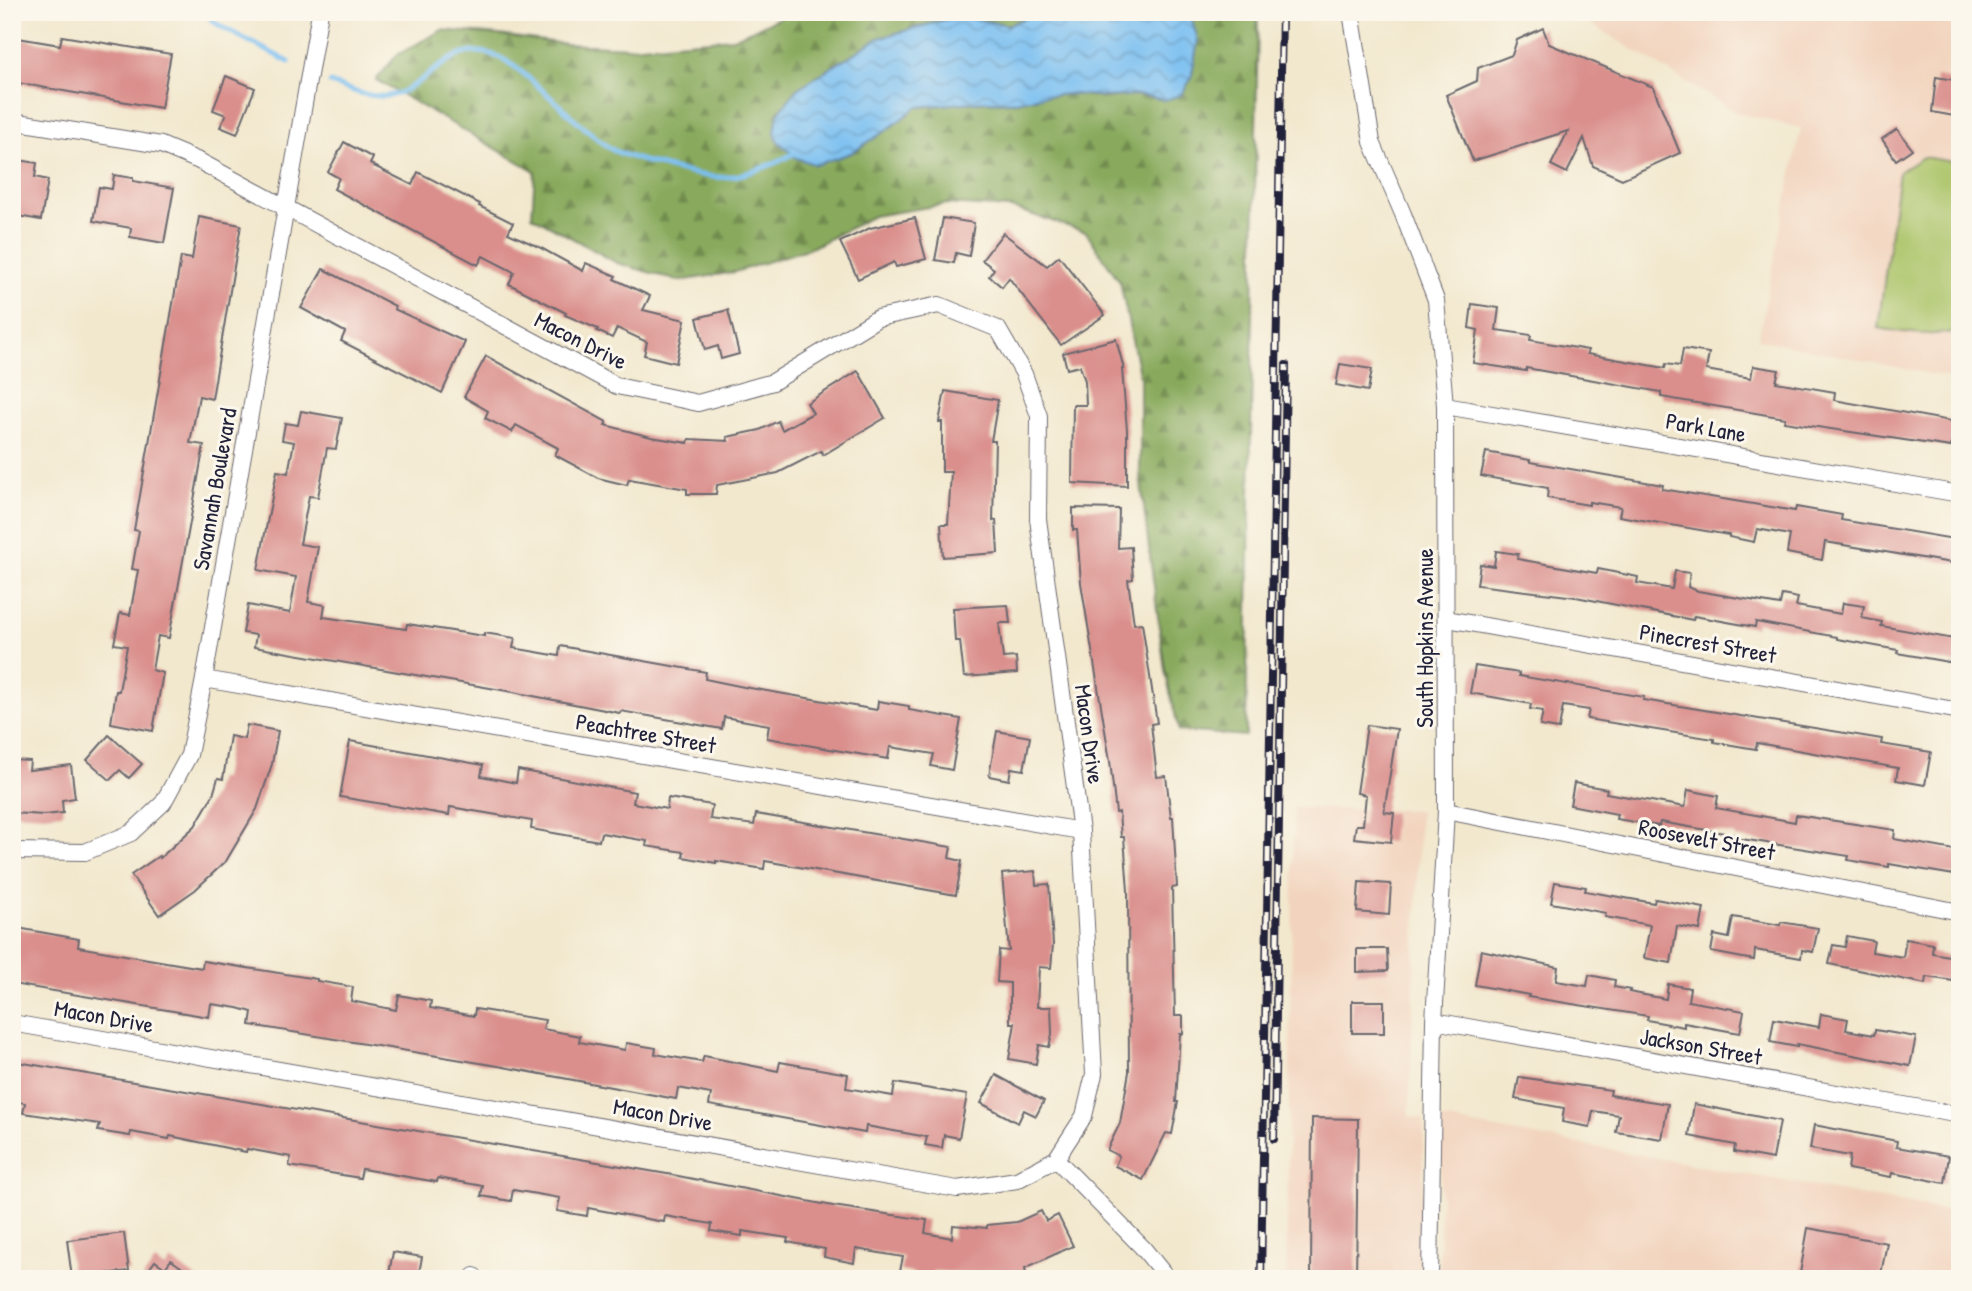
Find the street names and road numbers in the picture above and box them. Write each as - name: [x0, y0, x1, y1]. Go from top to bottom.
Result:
- street label: Macon Drive: [529, 304, 633, 376]
- street label: Park Lane: [1663, 405, 1749, 449]
- street label: Savannah Boulevard: [184, 406, 244, 572]
- street label: South Hopkins Avenue: [1409, 548, 1440, 728]
- street label: Pinecrest Street: [1637, 616, 1780, 670]
- street label: Macon Drive: [1068, 682, 1112, 786]
- street label: Peachtree Street: [574, 705, 720, 761]
- street label: Roosevelt Street: [1636, 811, 1779, 868]
- street label: Macon Drive: [52, 992, 156, 1040]
- street label: Jackson Street: [1638, 1020, 1765, 1072]
- street label: Macon Drive: [611, 1090, 715, 1138]

